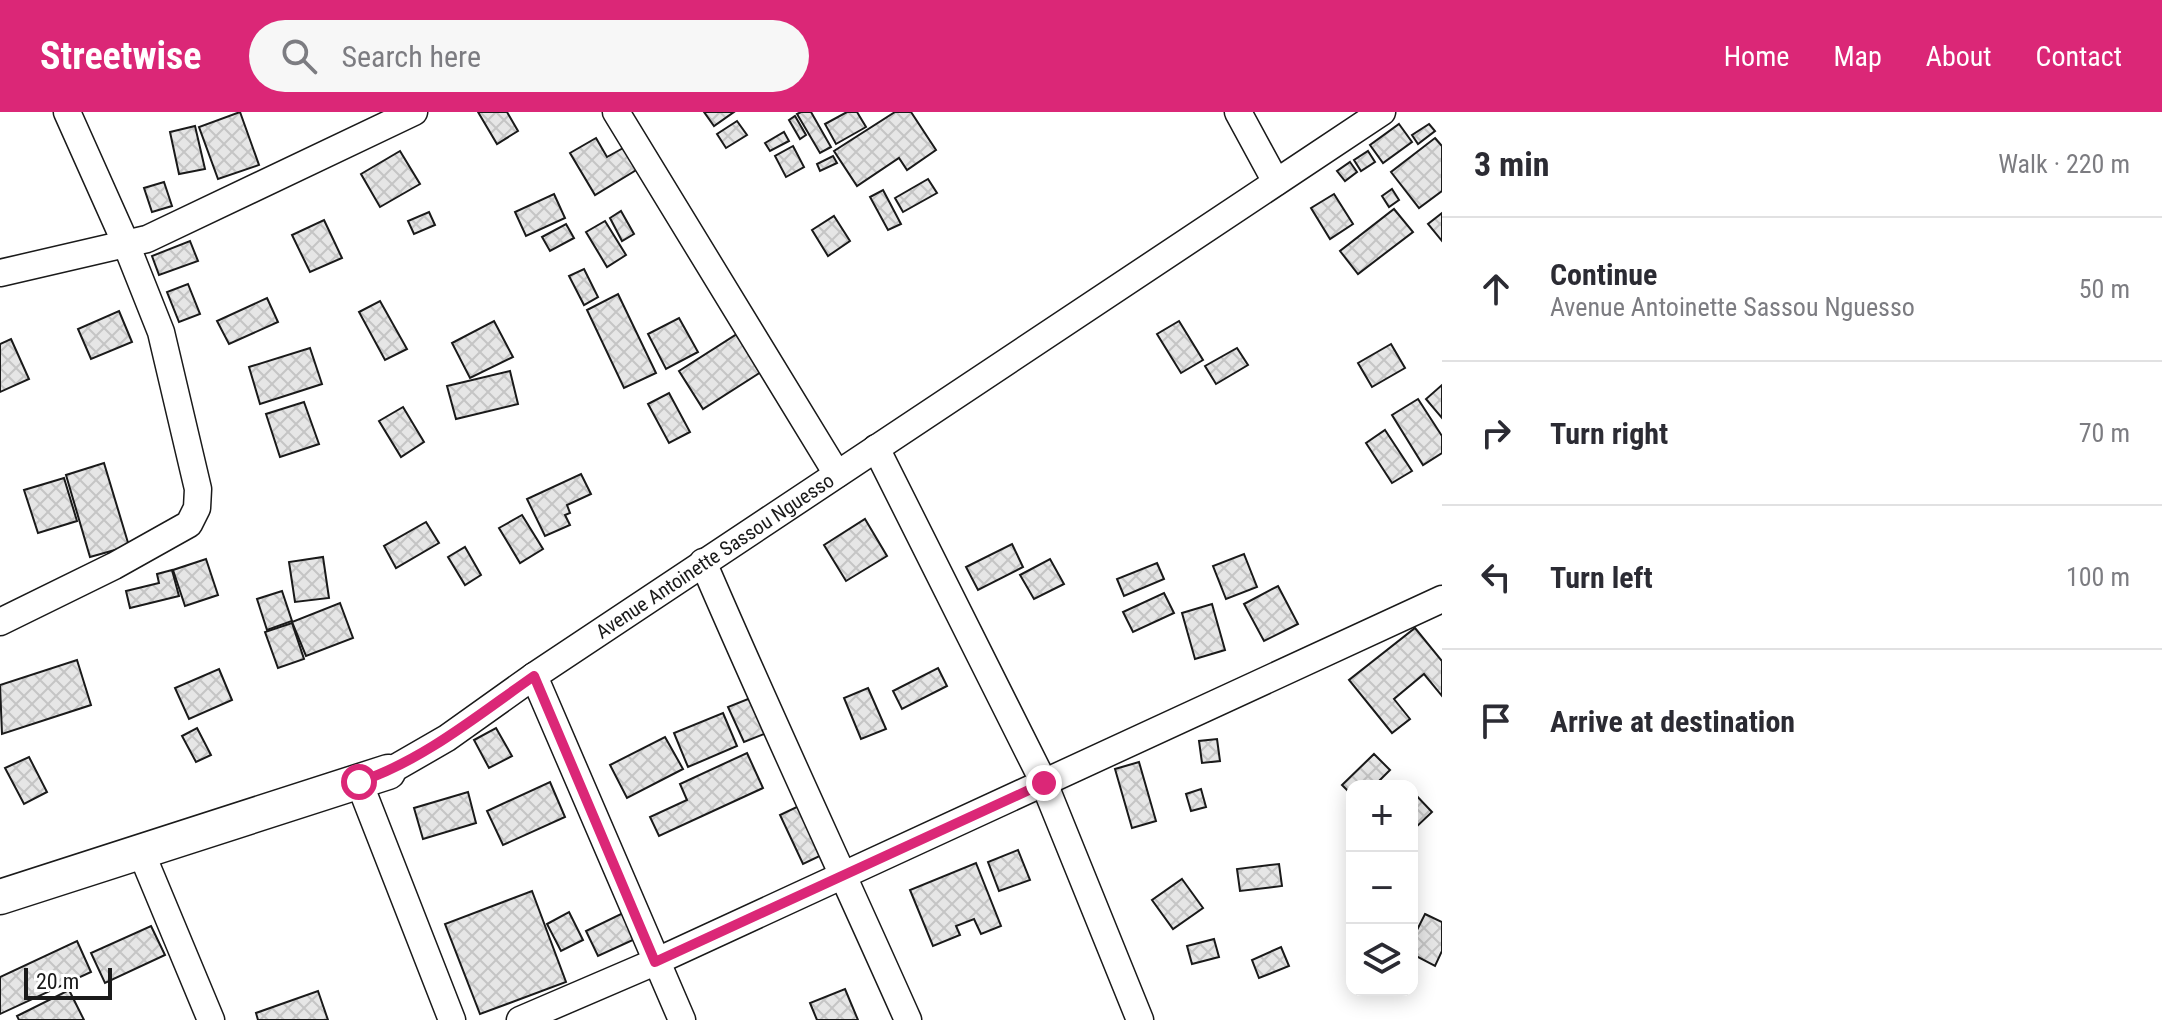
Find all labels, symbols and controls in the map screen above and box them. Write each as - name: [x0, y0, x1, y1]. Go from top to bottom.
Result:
- search box: [249, 20, 809, 92]
- text: Streetwise: [40, 34, 201, 78]
- icon: search: [277, 34, 321, 78]
- text: Search here: [341, 39, 481, 74]
- text: Home: [1724, 40, 1789, 73]
- text: Map: [1833, 40, 1882, 73]
- text: About: [1926, 40, 1992, 73]
- text: Contact: [2036, 40, 2122, 73]
- text: 3 min: [1474, 144, 1550, 184]
- text: Walk · 220 m: [1998, 149, 2130, 179]
- text: Continue: [1550, 257, 1657, 292]
- icon: ahead: [1474, 267, 1518, 311]
- text: 50 m: [2079, 274, 2130, 304]
- text: Avenue Antoinette Sassou Nguesso: [1550, 292, 1915, 322]
- icon: right: [1474, 411, 1518, 455]
- text: Turn right: [1550, 416, 1668, 451]
- text: 70 m: [2079, 418, 2130, 448]
- street label: Avenue Antoinette Sassou Nguesso: [591, 468, 838, 644]
- icon: left: [1474, 555, 1518, 599]
- text: Turn left: [1550, 560, 1653, 595]
- text: 100 m: [2066, 562, 2130, 592]
- icon: arrive: [1474, 699, 1518, 743]
- text: Arrive at destination: [1550, 704, 1795, 739]
- route start: [341, 764, 377, 800]
- route end: [1026, 765, 1062, 801]
- map controls: [1346, 780, 1418, 996]
- button: +: [1346, 780, 1418, 852]
- button: −: [1346, 852, 1418, 924]
- button: layers: [1346, 924, 1418, 996]
- scale bar: [24, 964, 112, 1000]
- text: 20 m: [36, 969, 79, 994]

